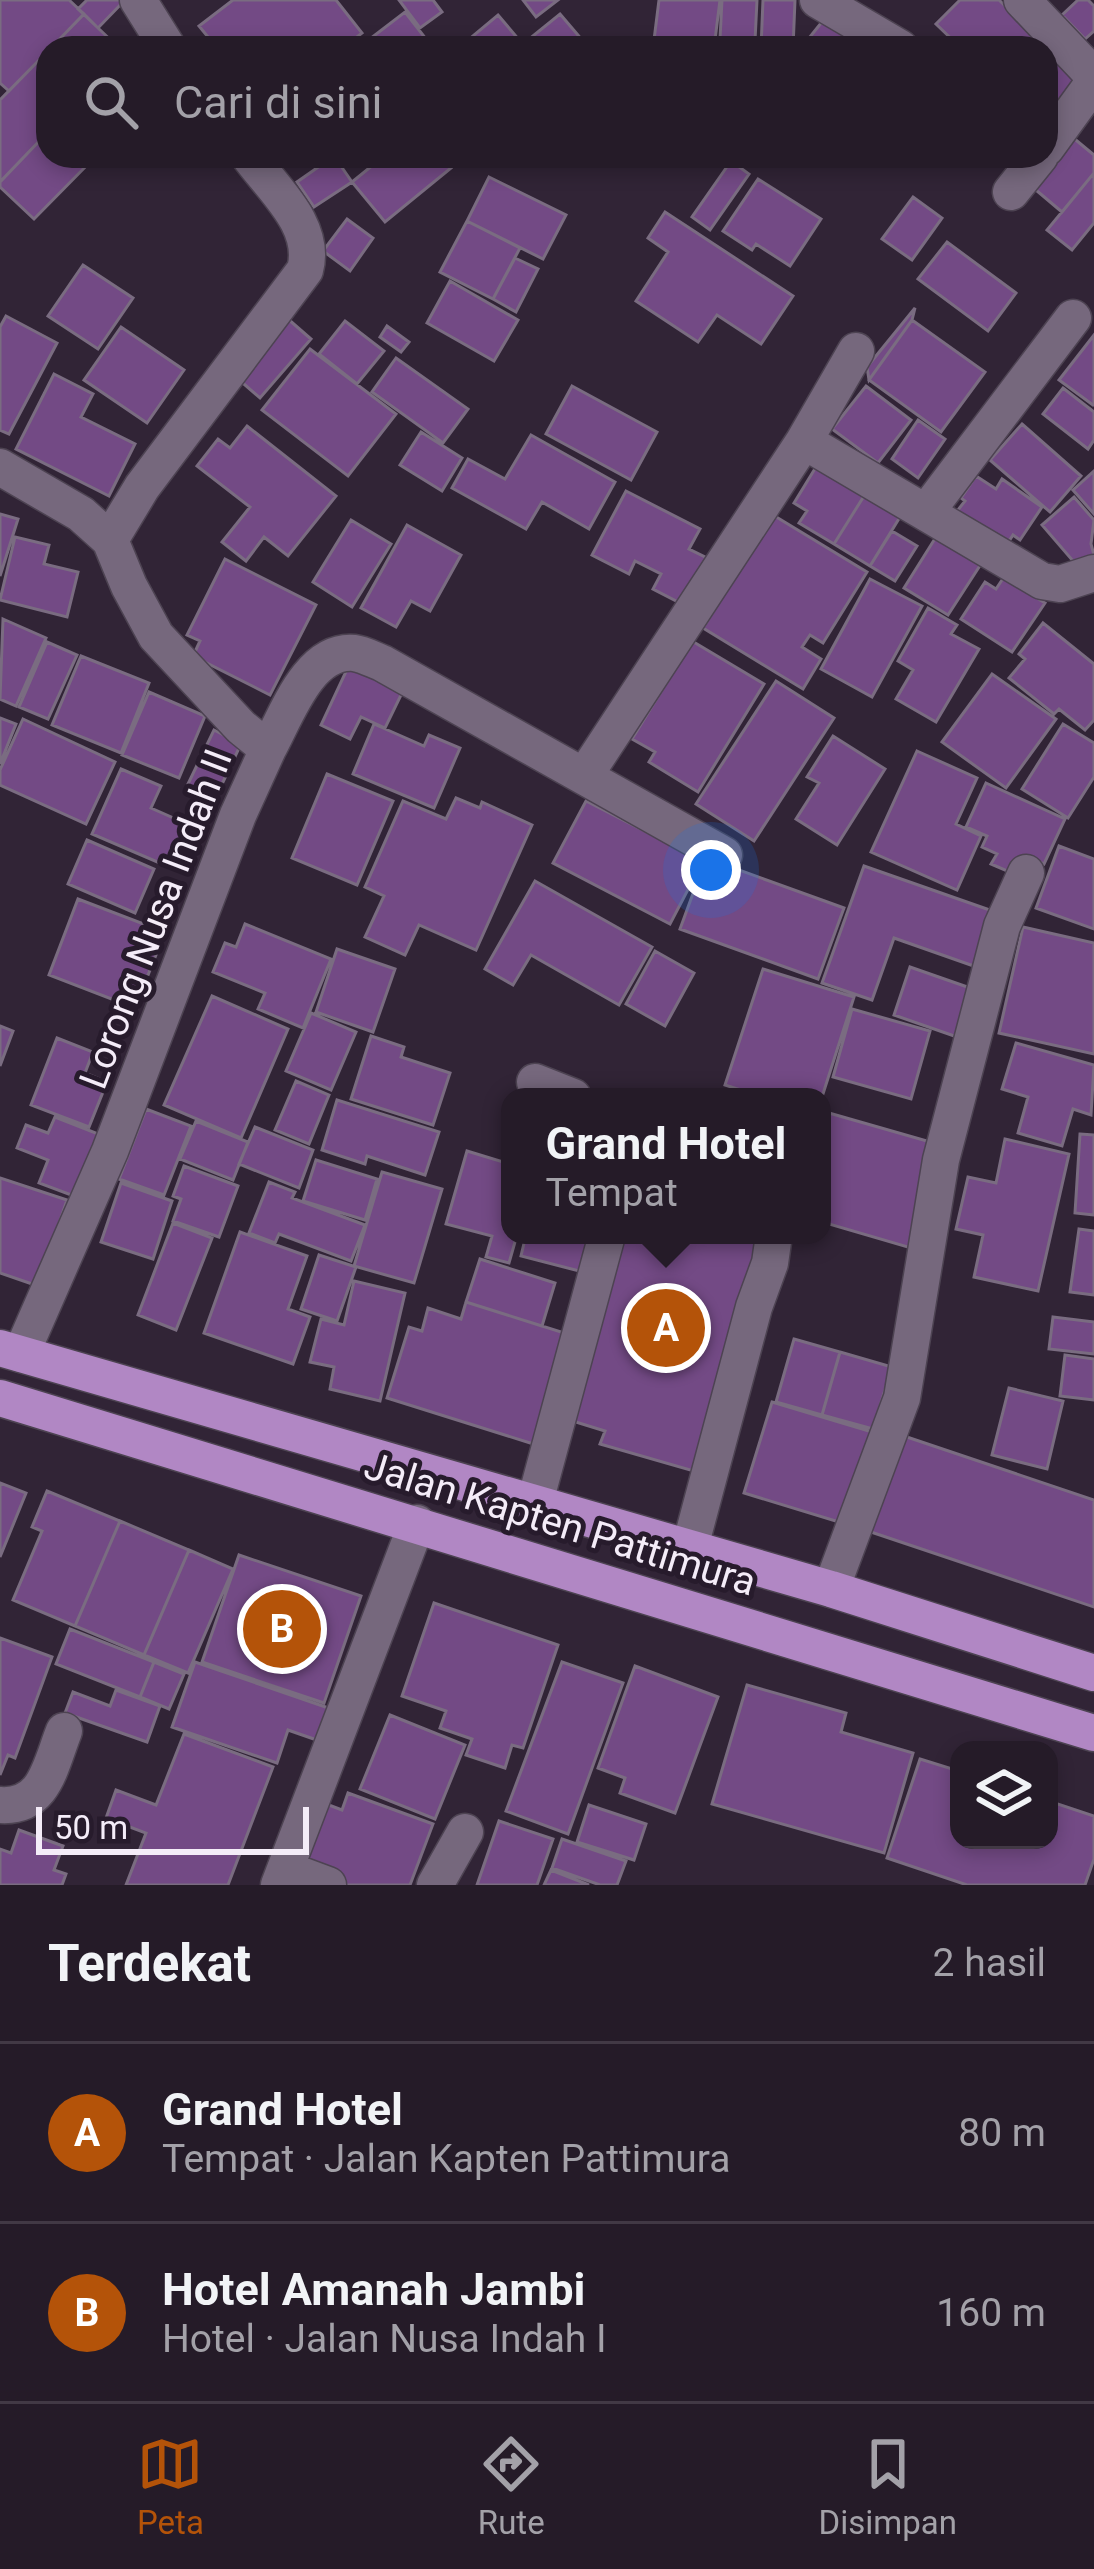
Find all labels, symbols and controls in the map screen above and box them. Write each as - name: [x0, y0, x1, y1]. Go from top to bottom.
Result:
- search box: [36, 36, 1058, 168]
- icon: search: [78, 69, 144, 135]
- text: Cari di sini: [174, 76, 383, 129]
- street label: Lorong Nusa Indah II: [70, 743, 242, 1095]
- your location: [681, 840, 741, 900]
- popup: [501, 1088, 831, 1244]
- text: Grand Hotel: [546, 1117, 786, 1170]
- text: Tempat: [546, 1170, 678, 1216]
- pin: A: [627, 1283, 705, 1373]
- street label: Jalan Kapten Pattimura: [359, 1443, 761, 1605]
- pin: B: [243, 1584, 321, 1674]
- map controls: [950, 1741, 1058, 1849]
- button: layers: [950, 1741, 1058, 1849]
- scale bar: [36, 1801, 309, 1854]
- text: 50 m: [54, 1808, 128, 1847]
- text: Terdekat: [48, 1934, 251, 1993]
- text: 2 hasil: [933, 1940, 1046, 1986]
- text: Grand Hotel: [162, 2083, 403, 2136]
- text: A: [74, 2110, 100, 2156]
- text: 80 m: [958, 2110, 1046, 2156]
- text: Tempat · Jalan Kapten Pattimura: [162, 2136, 731, 2182]
- text: Hotel Amanah Jambi: [162, 2263, 586, 2316]
- text: B: [75, 2290, 99, 2336]
- text: 160 m: [936, 2290, 1046, 2336]
- text: Hotel · Jalan Nusa Indah I: [162, 2316, 607, 2362]
- tab: Peta: [137, 2431, 204, 2542]
- tab: Rute: [478, 2431, 545, 2542]
- tab: Disimpan: [819, 2431, 957, 2542]

